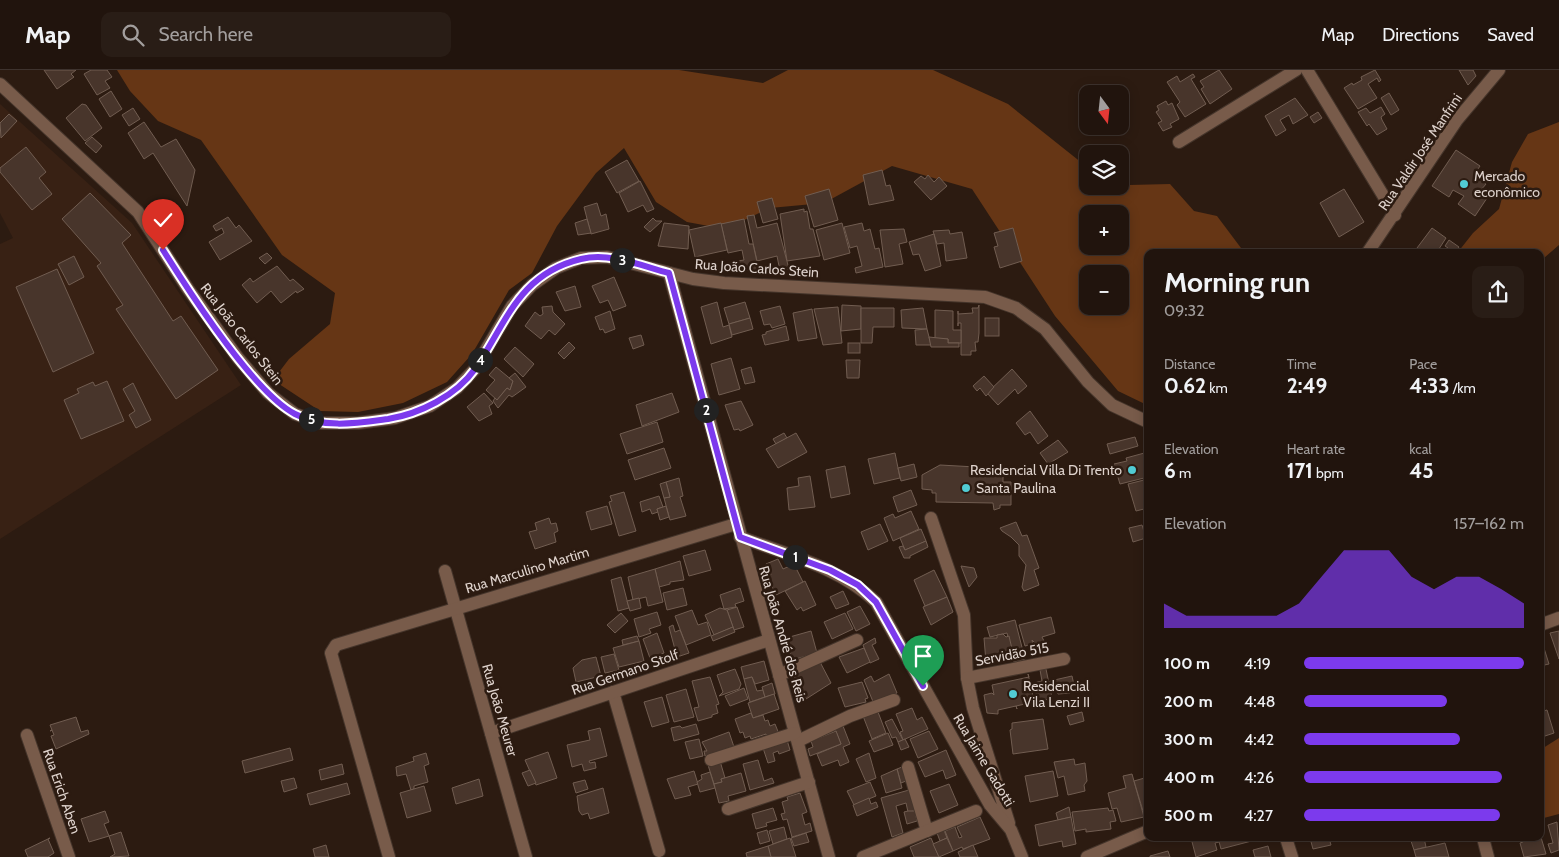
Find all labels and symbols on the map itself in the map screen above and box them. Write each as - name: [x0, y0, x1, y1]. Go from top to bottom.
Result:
- north arrow: [1079, 85, 1129, 135]
- street label: Rua Valdir José Manfrini: [1374, 90, 1466, 214]
- place label: Mercado econômico: [1474, 167, 1540, 201]
- marker: Mercado econômico: [1458, 178, 1470, 190]
- pin: [142, 199, 184, 250]
- pin: 3: [610, 248, 634, 272]
- street label: Rua João Carlos Stein: [694, 255, 820, 281]
- street label: Rua João Carlos Stein: [197, 279, 287, 389]
- pin: 4: [468, 348, 492, 372]
- pin: 2: [694, 398, 718, 422]
- pin: 5: [298, 406, 324, 432]
- place label: Residencial Villa Di Trento: [970, 461, 1122, 479]
- marker: Residencial Villa Di Trento: [1126, 464, 1138, 476]
- place label: Santa Paulina: [976, 479, 1056, 497]
- marker: Santa Paulina: [960, 482, 972, 494]
- street label: Rua Marculino Martim: [463, 543, 591, 597]
- pin: 1: [782, 544, 808, 570]
- street label: Rua João André dos Reis: [755, 564, 811, 705]
- pin: [902, 635, 944, 686]
- street label: Servidão 515: [974, 638, 1050, 670]
- street label: Rua Germano Stolf: [569, 645, 681, 699]
- street label: Rua João Meurer: [478, 662, 522, 759]
- place label: Residencial Vila Lenzi II: [1023, 677, 1090, 711]
- marker: Residencial Vila Lenzi II: [1007, 688, 1019, 700]
- street label: Rua Jaime Gadotti: [949, 710, 1019, 810]
- street label: Rua Erich Aben: [39, 746, 85, 836]

